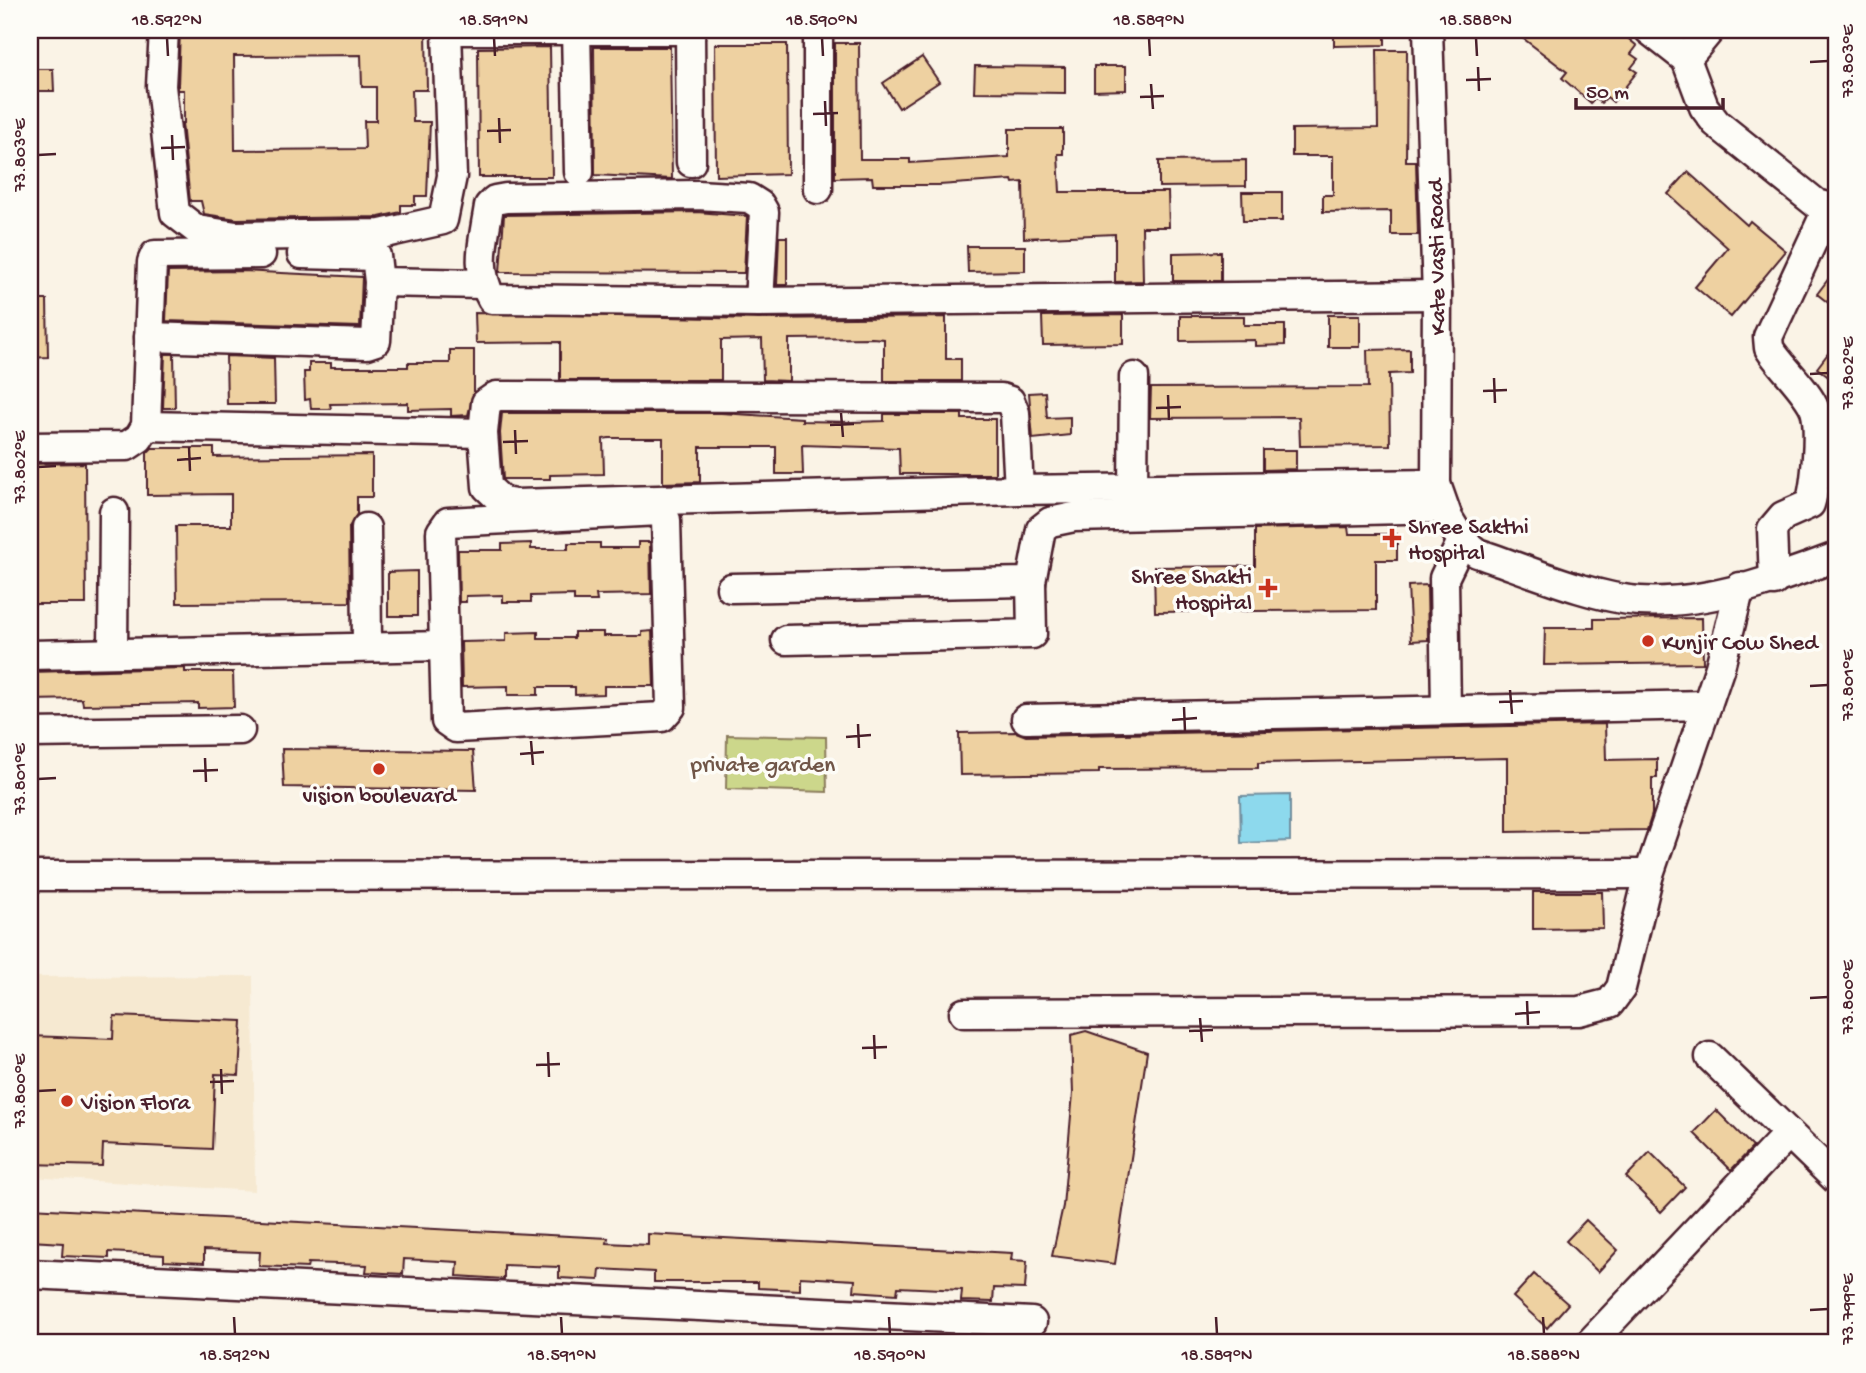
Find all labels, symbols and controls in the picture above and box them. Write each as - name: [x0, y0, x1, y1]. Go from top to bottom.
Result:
- text: 18.592°N: [131, 11, 202, 32]
- text: 18.591°N: [459, 11, 528, 32]
- text: 18.590°N: [785, 11, 858, 32]
- text: 18.589°N: [1113, 11, 1184, 32]
- text: 18.588°N: [1439, 11, 1512, 32]
- text: 73.803°E: [1839, 24, 1860, 99]
- scale bar: [1576, 66, 1722, 110]
- text: 50 m: [1586, 82, 1629, 107]
- text: 73.803°E: [11, 118, 32, 193]
- street label: Kate Vasti Road: [1424, 177, 1453, 335]
- text: 73.802°E: [1839, 336, 1860, 410]
- text: 73.802°E: [11, 430, 32, 504]
- place label: Shree Sakthi Hospital: [1408, 515, 1529, 568]
- marker: Shree Sakthi Hospital: [1382, 528, 1402, 548]
- place label: Shree Shakti Hospital: [1131, 565, 1252, 618]
- marker: Shree Shakti Hospital: [1258, 578, 1278, 598]
- place label: Kunjir Cow Shed: [1662, 631, 1819, 658]
- marker: Kunjir Cow Shed: [1640, 633, 1656, 649]
- text: 73.801°E: [1839, 649, 1860, 722]
- text: 73.801°E: [11, 743, 32, 816]
- park label: private garden: [690, 753, 835, 780]
- marker: vision boulevard: [371, 761, 387, 777]
- place label: vision boulevard: [302, 784, 457, 811]
- text: 73.800°E: [1839, 959, 1860, 1035]
- text: 73.800°E: [11, 1053, 32, 1129]
- place label: Vision Flora: [80, 1091, 191, 1118]
- marker: Vision Flora: [59, 1093, 75, 1109]
- text: 73.799°E: [1839, 1273, 1860, 1346]
- text: 18.592°N: [199, 1346, 270, 1367]
- text: 18.591°N: [527, 1346, 596, 1367]
- text: 18.590°N: [853, 1346, 926, 1367]
- text: 18.589°N: [1181, 1346, 1252, 1367]
- text: 18.588°N: [1507, 1346, 1580, 1367]

